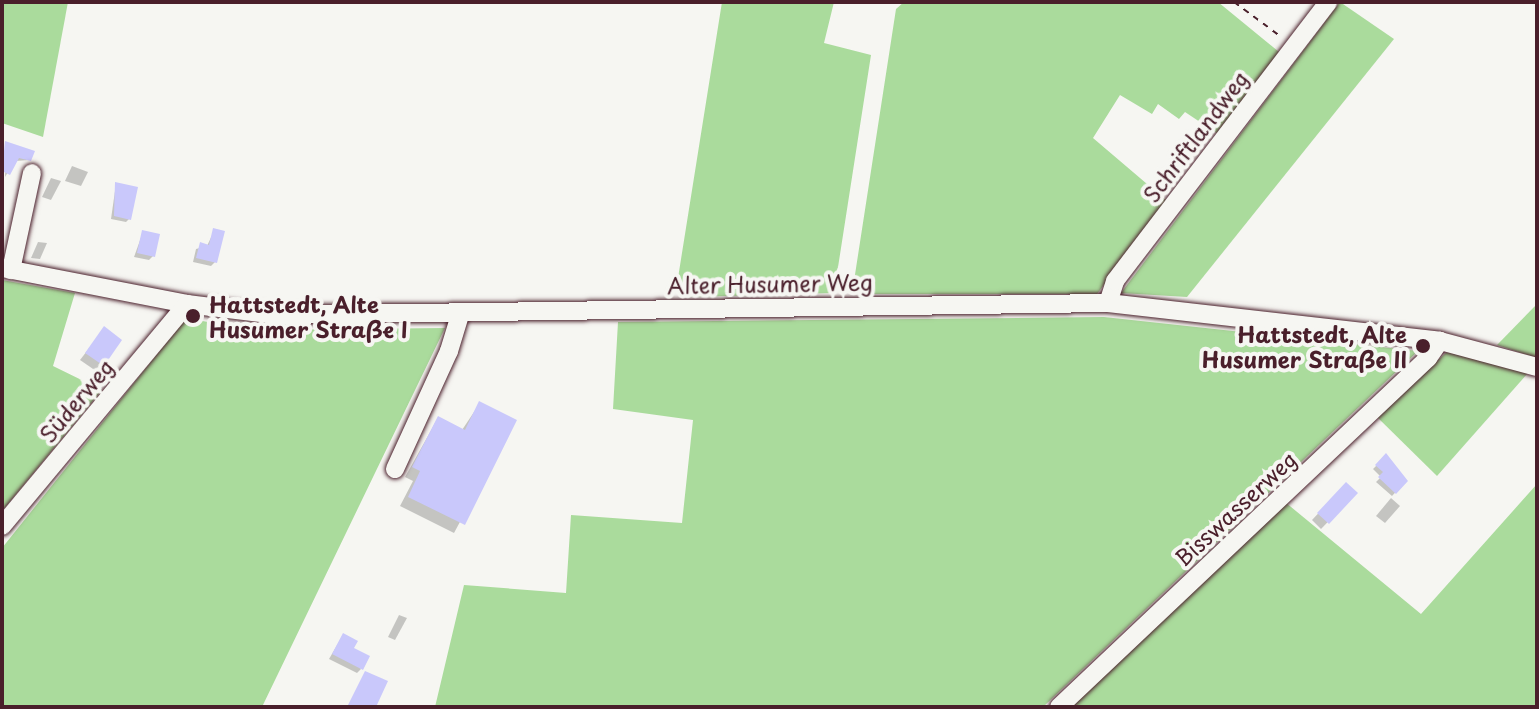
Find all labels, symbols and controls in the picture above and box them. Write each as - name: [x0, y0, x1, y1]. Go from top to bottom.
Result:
- street label: Schriftlandweg: [1137, 65, 1253, 207]
- street label: Alter Husumer Weg: [665, 268, 875, 298]
- place label: Hattstedt, Alte Husumer Straße I: [209, 290, 408, 342]
- marker: Hattstedt, Alte Husumer Straße I: [184, 307, 202, 325]
- place label: Hattstedt, Alte Husumer Straße II: [1201, 320, 1407, 372]
- marker: Hattstedt, Alte Husumer Straße II: [1414, 337, 1432, 355]
- street label: Süderweg: [34, 353, 118, 447]
- street label: Bisswasserweg: [1169, 445, 1301, 571]

